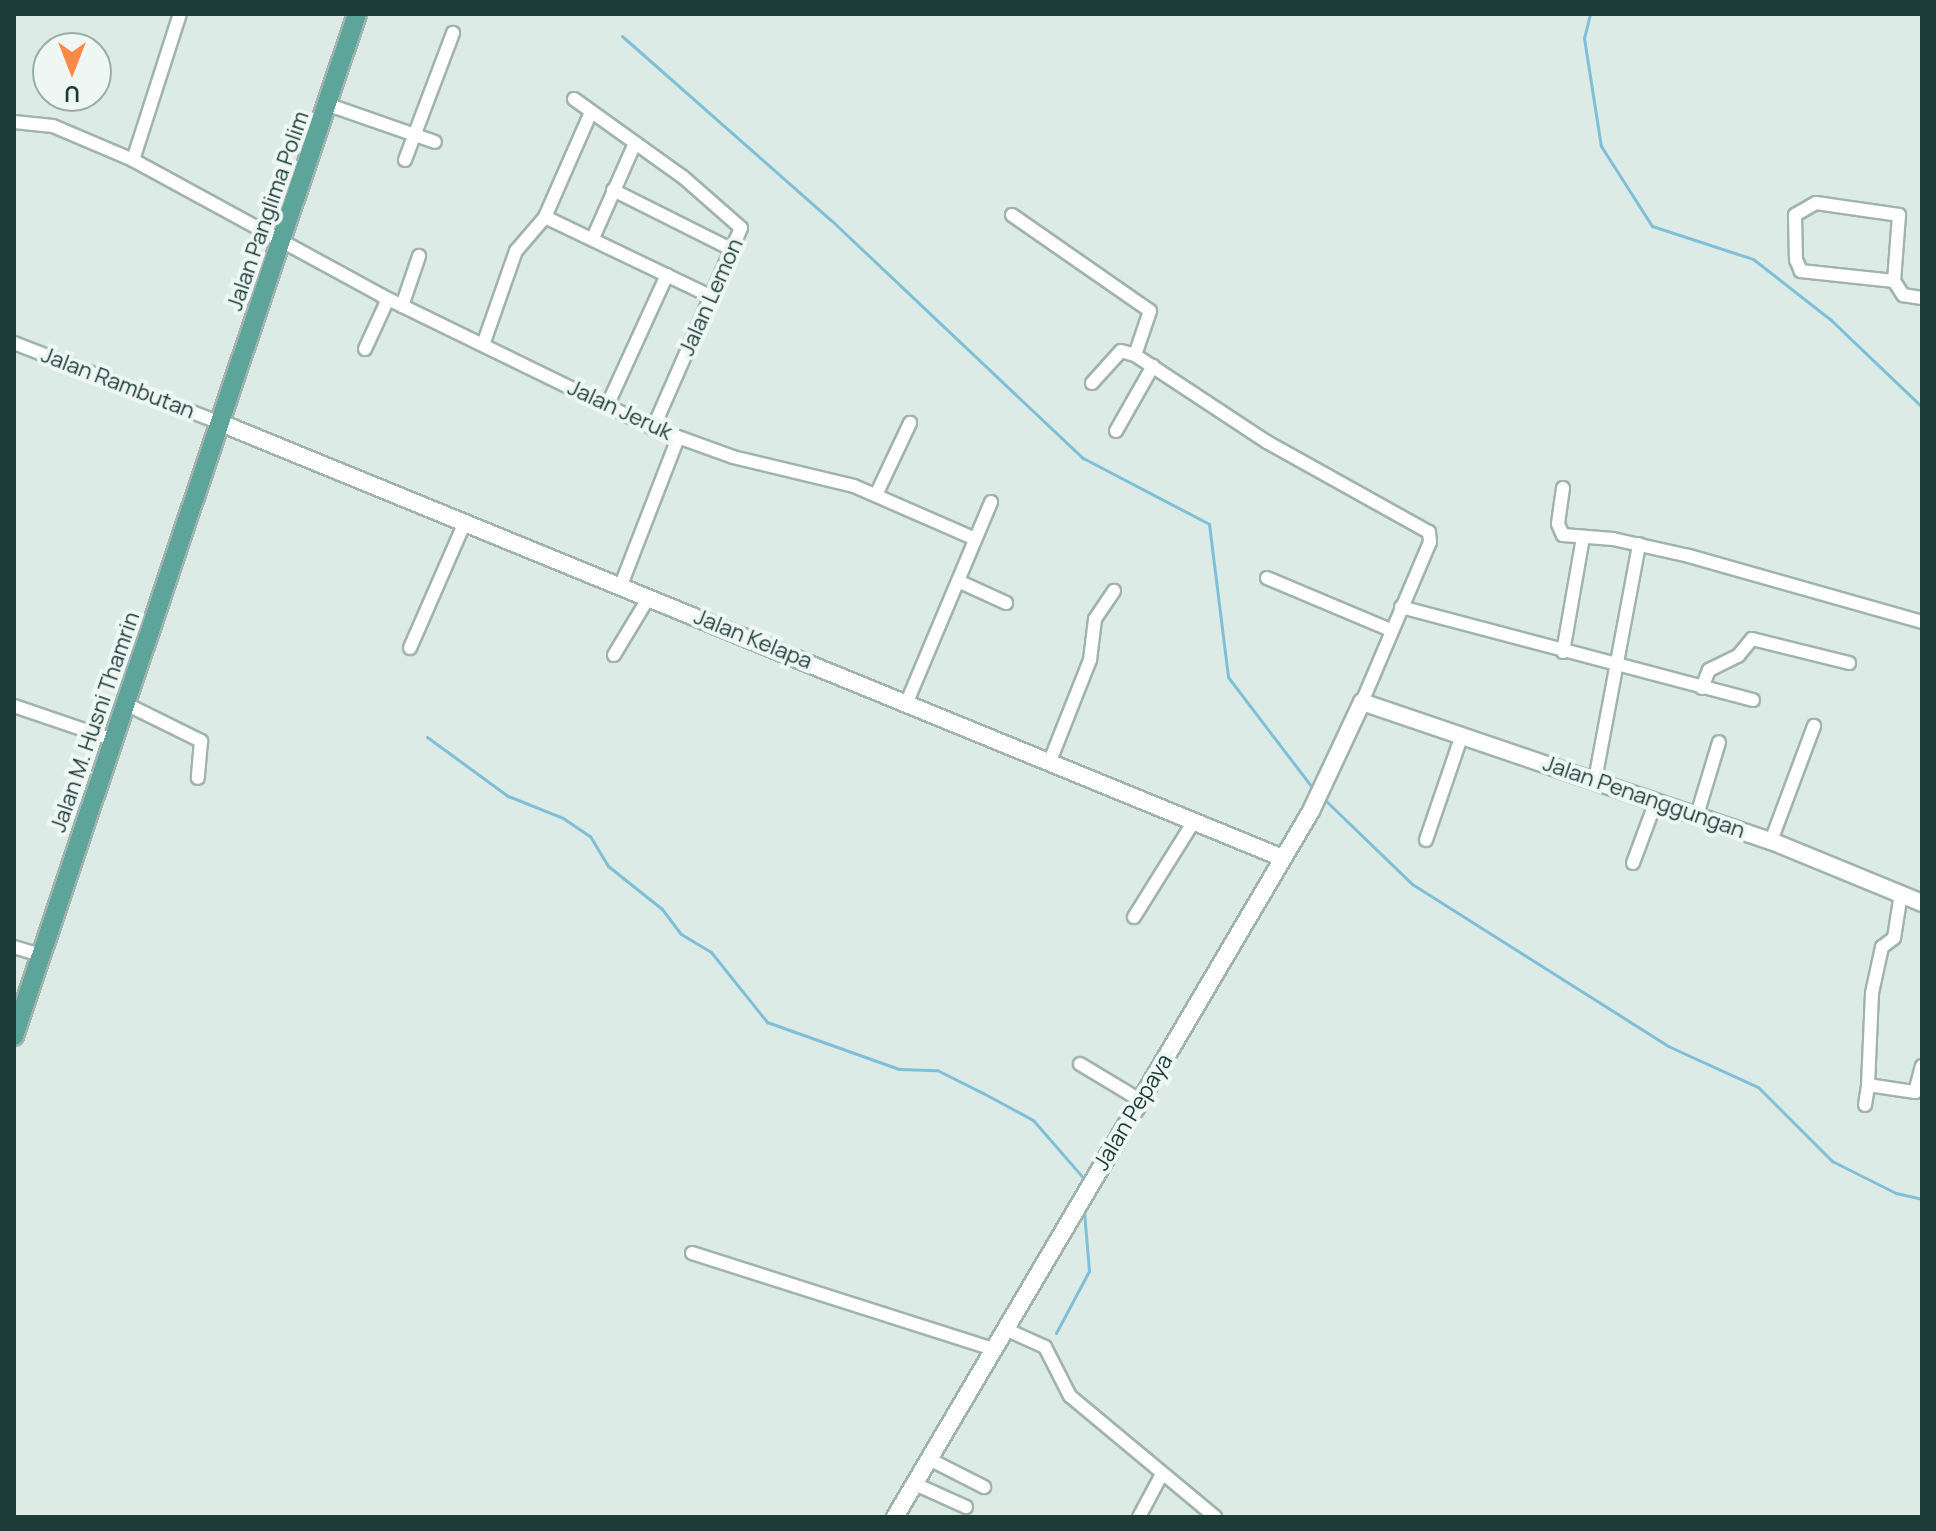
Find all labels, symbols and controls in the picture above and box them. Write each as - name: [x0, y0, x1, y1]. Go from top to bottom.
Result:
- north arrow: [32, 32, 112, 112]
- text: U: [64, 79, 80, 109]
- street label: Jalan Panglima Polim: [221, 108, 315, 314]
- street label: Jalan Lemon: [673, 234, 749, 360]
- street label: Jalan Rambutan: [38, 342, 198, 424]
- street label: Jalan Jeruk: [564, 374, 676, 446]
- street label: Jalan Kelapa: [690, 603, 816, 675]
- street label: Jalan M. Husni Thamrin: [45, 608, 145, 836]
- street label: Jalan Penanggungan: [1540, 750, 1748, 844]
- street label: Jalan Pepaya: [1088, 1049, 1178, 1175]

